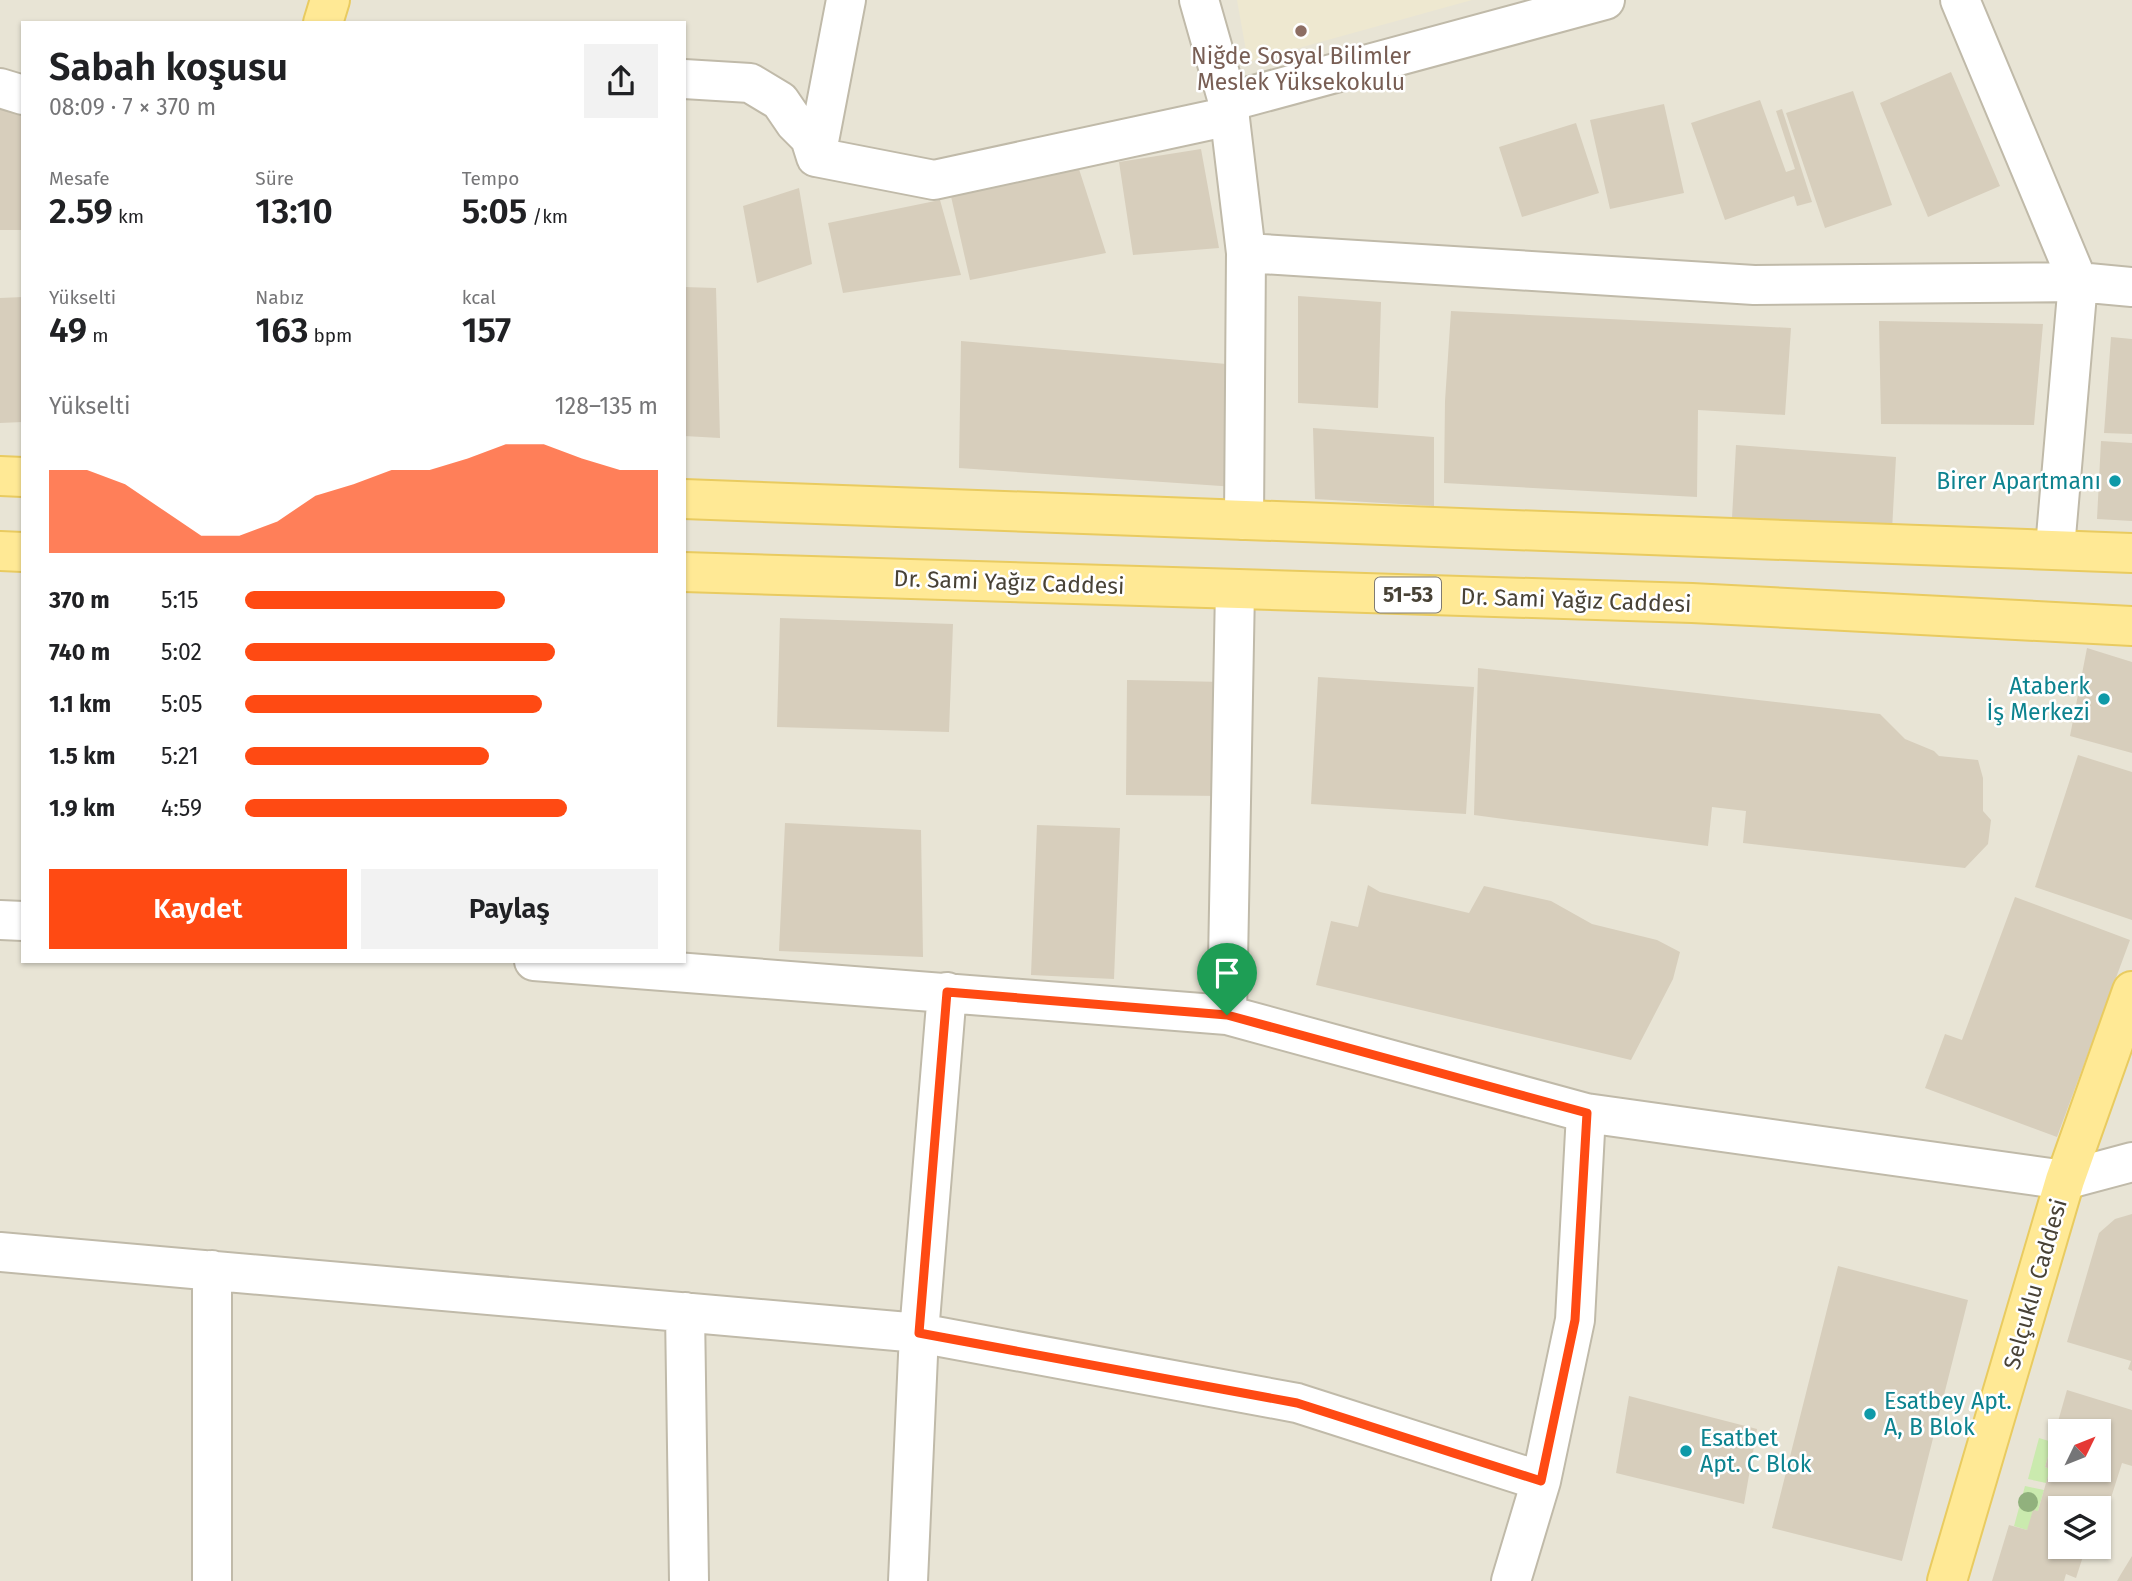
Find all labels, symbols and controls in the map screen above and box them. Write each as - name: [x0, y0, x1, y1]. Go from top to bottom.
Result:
- marker: Niğde Sosyal Bilimler Meslek Yüksekokulu: [1293, 23, 1309, 39]
- place label: Niğde Sosyal Bilimler Meslek Yüksekokulu: [1191, 42, 1411, 96]
- text: Sabah koşusu: [49, 44, 288, 90]
- button: share: [584, 44, 658, 118]
- text: 08:09 · 7 × 370 m: [49, 93, 216, 121]
- text: Mesafe: [49, 167, 110, 190]
- text: Süre: [255, 167, 294, 190]
- text: Tempo: [462, 167, 519, 190]
- text: 2.59: [49, 190, 113, 232]
- text: 13:10: [255, 190, 333, 232]
- text: 5:05: [462, 190, 527, 232]
- text: km: [113, 205, 144, 228]
- text: /km: [527, 205, 568, 228]
- text: Yükselti: [49, 286, 116, 309]
- text: Nabız: [255, 286, 304, 309]
- text: kcal: [462, 286, 496, 309]
- text: 49: [49, 309, 87, 351]
- text: 163: [255, 309, 308, 351]
- text: 157: [462, 309, 511, 351]
- text: m: [87, 324, 108, 347]
- text: bpm: [308, 324, 352, 347]
- text: Yükselti: [49, 392, 130, 420]
- text: 128–135 m: [555, 392, 658, 420]
- place label: Birer Apartmanı: [1936, 467, 2101, 495]
- marker: Birer Apartmanı: [2107, 473, 2123, 489]
- street label: Dr. Sami Yağız Caddesi: [893, 564, 1125, 600]
- road number: 51-53: [1375, 578, 1441, 612]
- street label: Dr. Sami Yağız Caddesi: [1460, 582, 1692, 618]
- text: 370 m: [49, 586, 110, 614]
- text: 5:15: [161, 586, 199, 614]
- text: 740 m: [49, 638, 110, 666]
- text: 5:02: [161, 638, 202, 666]
- place label: Ataberk İş Merkezi: [1987, 672, 2090, 726]
- text: 1.1 km: [49, 690, 111, 718]
- text: 5:05: [161, 690, 202, 718]
- marker: Ataberk İş Merkezi: [2096, 691, 2112, 707]
- text: 1.5 km: [49, 742, 115, 770]
- text: 5:21: [161, 742, 199, 770]
- text: 1.9 km: [49, 794, 115, 822]
- text: 4:59: [161, 794, 202, 822]
- button: Kaydet: [49, 869, 347, 949]
- button: Paylaş: [361, 869, 658, 949]
- pin: [1197, 943, 1257, 1015]
- icon: arrive: [1208, 954, 1246, 992]
- street label: Selçuklu Caddesi: [1997, 1195, 2073, 1373]
- place label: Esatbey Apt. A, B Blok: [1884, 1387, 2012, 1441]
- marker: Esatbey Apt. A, B Blok: [1862, 1406, 1878, 1422]
- north arrow: [2048, 1419, 2110, 1482]
- map controls: [2048, 1419, 2111, 1559]
- place label: Esatbet Apt. C Blok: [1700, 1424, 1812, 1478]
- marker: Esatbet Apt. C Blok: [1678, 1443, 1694, 1459]
- button: layers: [2048, 1496, 2111, 1559]

